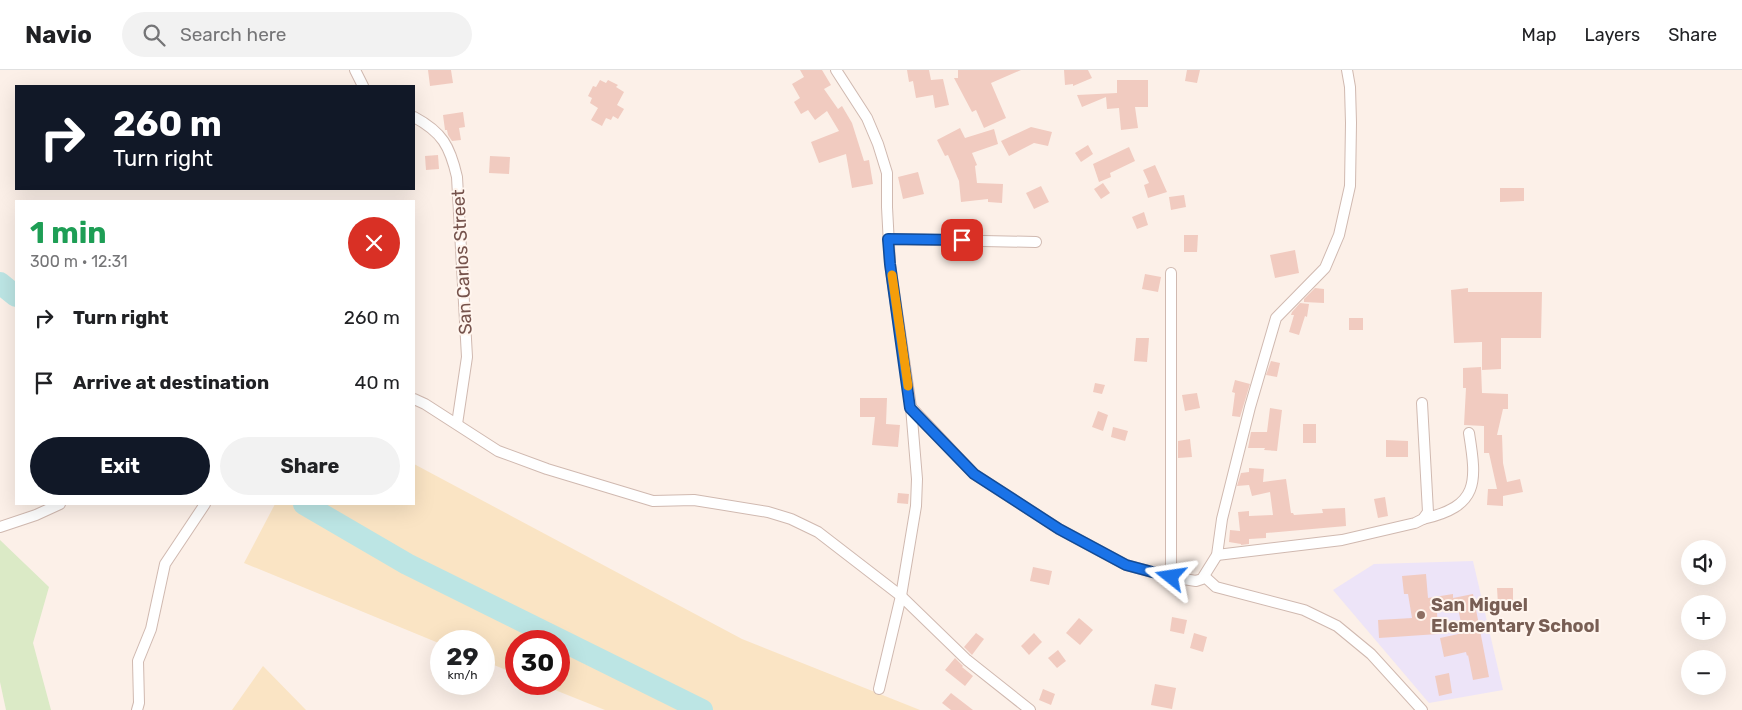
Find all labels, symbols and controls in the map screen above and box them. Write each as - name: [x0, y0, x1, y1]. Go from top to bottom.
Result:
- search box: [122, 12, 472, 57]
- text: Navio: [25, 21, 92, 49]
- icon: search: [140, 21, 168, 49]
- text: Search here: [180, 23, 286, 46]
- text: Map: [1522, 24, 1557, 46]
- text: Layers: [1585, 24, 1640, 46]
- text: Share: [1668, 24, 1717, 46]
- text: 260 m: [113, 103, 222, 145]
- icon: right: [30, 105, 95, 170]
- text: Turn right: [113, 145, 213, 172]
- street label: San Carlos Street: [447, 189, 477, 335]
- text: 1 min: [30, 215, 107, 251]
- button: close: [348, 217, 400, 269]
- pin: [941, 219, 983, 261]
- icon: arrive: [948, 226, 976, 254]
- text: 300 m · 12:31: [30, 252, 128, 271]
- icon: right: [30, 304, 58, 332]
- text: Turn right: [73, 306, 168, 329]
- text: 260 m: [344, 306, 400, 329]
- icon: arrive: [30, 369, 58, 397]
- text: Arrive at destination: [73, 371, 269, 394]
- text: 40 m: [355, 371, 400, 394]
- button: Exit: [30, 437, 210, 495]
- button: Share: [220, 437, 400, 495]
- map controls: [1681, 540, 1726, 695]
- button: sound: [1681, 540, 1726, 585]
- position arrow: [1144, 550, 1196, 602]
- place label: San Miguel Elementary School: [1431, 594, 1600, 637]
- button: +: [1681, 595, 1726, 640]
- marker: San Miguel Elementary School: [1415, 609, 1427, 621]
- speed limit sign: 30: [505, 630, 570, 695]
- text: 29: [446, 642, 479, 671]
- button: −: [1681, 650, 1726, 695]
- text: km/h: [448, 668, 477, 682]

